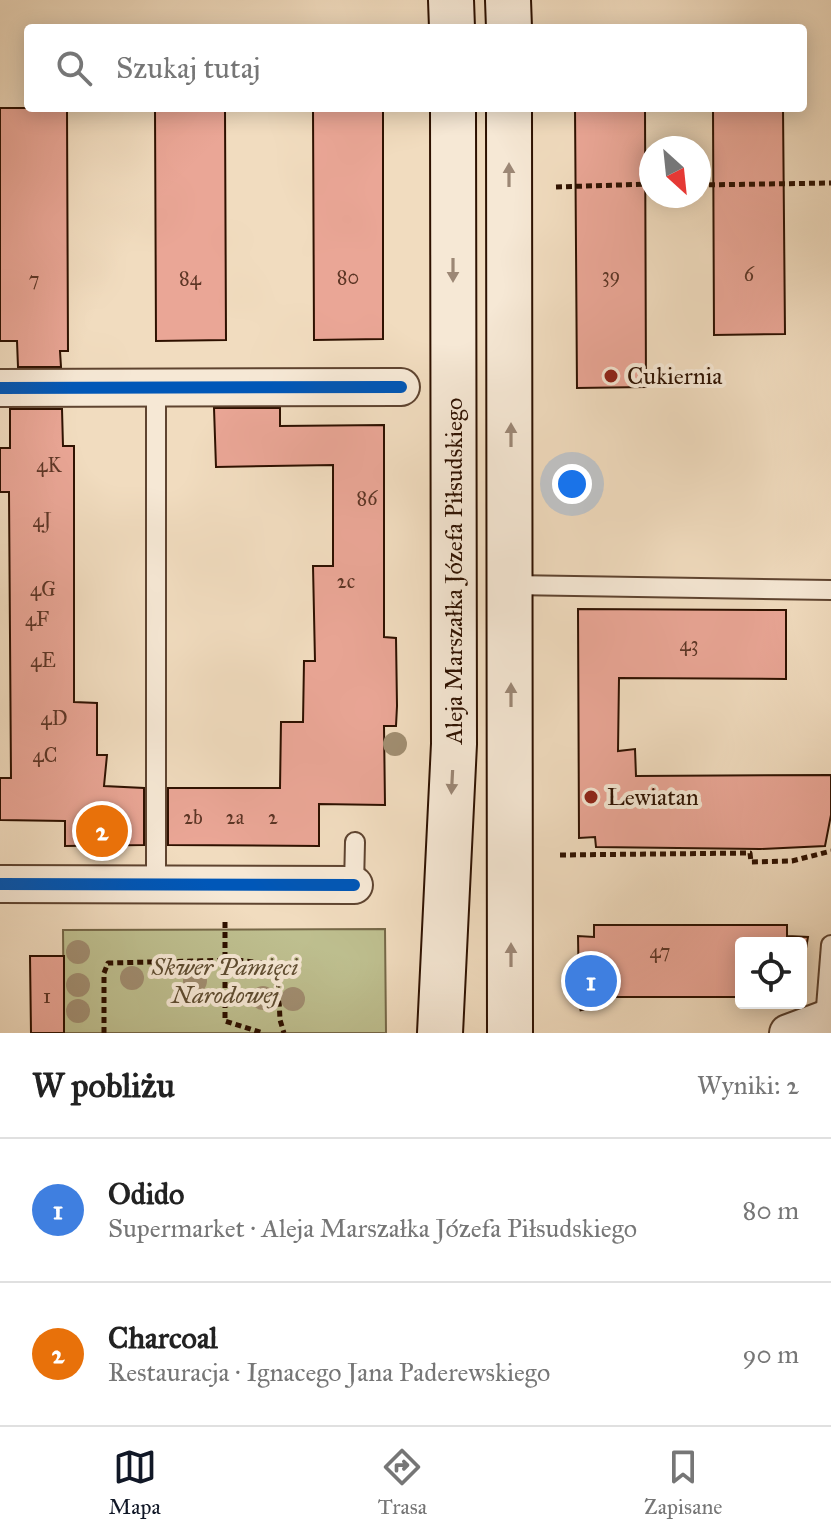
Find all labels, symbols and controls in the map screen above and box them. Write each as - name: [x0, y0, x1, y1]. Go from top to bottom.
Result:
- search box: [24, 24, 807, 112]
- icon: search: [52, 46, 96, 90]
- text: Szukaj tutaj: [116, 50, 261, 86]
- north arrow: [639, 136, 711, 208]
- one-way arrow: [503, 162, 515, 187]
- one-way arrow: [447, 258, 459, 283]
- house number: 6: [744, 262, 755, 286]
- house number: 39: [602, 263, 620, 287]
- house number: 80: [337, 265, 359, 289]
- house number: 84: [179, 266, 202, 290]
- house number: 7: [29, 267, 39, 291]
- place label: Cukiernia: [627, 361, 723, 391]
- marker: Cukiernia: [602, 367, 620, 385]
- street label: Aleja Marszałka Józefa Piłsudskiego: [439, 398, 469, 745]
- one-way arrow: [505, 422, 517, 447]
- house number: 4K: [36, 453, 62, 477]
- your location: [552, 464, 592, 504]
- house number: 86: [357, 486, 378, 510]
- house number: 4J: [32, 508, 52, 533]
- house number: 2c: [337, 569, 355, 593]
- house number: 4G: [30, 577, 56, 601]
- house number: 4F: [25, 607, 49, 631]
- house number: 43: [679, 632, 699, 656]
- house number: 4E: [30, 648, 56, 672]
- one-way arrow: [505, 682, 517, 707]
- house number: 4D: [41, 706, 67, 730]
- house number: 4C: [33, 743, 57, 767]
- one-way arrow: [446, 770, 459, 795]
- place label: Lewiatan: [607, 782, 699, 812]
- marker: Lewiatan: [582, 788, 600, 806]
- pin: 2: [76, 801, 128, 861]
- house number: 2b: [183, 805, 203, 829]
- house number: 2a: [226, 805, 245, 829]
- house number: 2: [268, 805, 278, 829]
- map controls: [735, 937, 807, 1009]
- button: locate: [735, 937, 807, 1009]
- house number: 47: [650, 939, 670, 963]
- one-way arrow: [505, 942, 517, 967]
- pin: 1: [565, 951, 617, 1011]
- park label: Skwer Pamięci Narodowej: [151, 952, 298, 1010]
- house number: 1: [43, 984, 51, 1008]
- text: W pobliżu: [32, 1065, 175, 1106]
- text: Wyniki: 2: [697, 1069, 799, 1101]
- text: Odido: [108, 1176, 184, 1212]
- text: 1: [53, 1194, 63, 1226]
- text: 80 m: [743, 1194, 799, 1226]
- text: Supermarket · Aleja Marszałka Józefa Piłsudskiego: [108, 1212, 637, 1244]
- text: Charcoal: [108, 1320, 218, 1356]
- text: 2: [52, 1338, 64, 1370]
- text: 90 m: [742, 1338, 799, 1370]
- text: Restauracja · Ignacego Jana Paderewskiego: [108, 1356, 550, 1388]
- tab: Mapa: [108, 1445, 161, 1520]
- tab: Trasa: [378, 1445, 427, 1520]
- tab: Zapisane: [644, 1445, 723, 1520]

